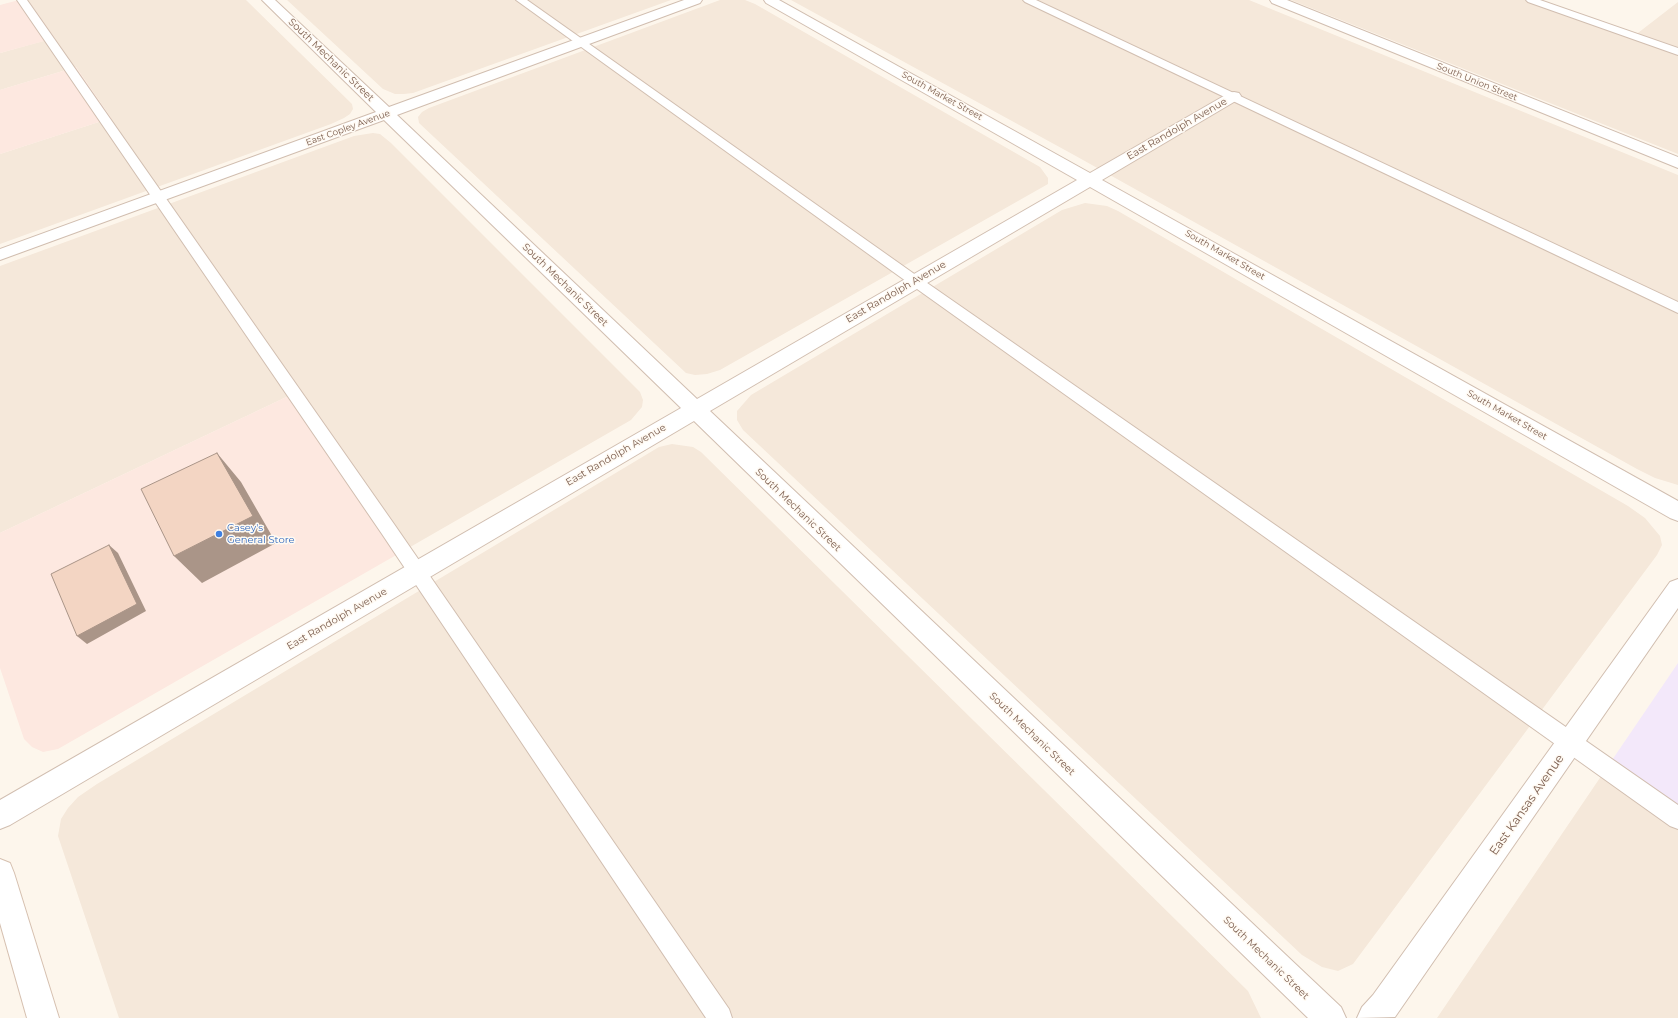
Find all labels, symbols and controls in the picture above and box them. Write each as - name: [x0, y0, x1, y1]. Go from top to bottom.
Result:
- street label: South Mechanic Street: [286, 16, 376, 104]
- street label: South Union Street: [1435, 61, 1519, 103]
- street label: South Market Street: [900, 69, 984, 123]
- street label: East Randolph Avenue: [1125, 95, 1229, 163]
- street label: East Copley Avenue: [305, 108, 391, 148]
- street label: South Market Street: [1183, 228, 1267, 282]
- street label: South Mechanic Street: [520, 241, 610, 329]
- street label: East Randolph Avenue: [844, 258, 948, 326]
- street label: South Market Street: [1465, 388, 1549, 442]
- street label: East Randolph Avenue: [564, 421, 668, 489]
- street label: South Mechanic Street: [753, 466, 843, 554]
- place label: Casey's General Store: [227, 522, 295, 546]
- marker: Casey's General Store: [214, 529, 224, 539]
- street label: East Randolph Avenue: [285, 585, 389, 653]
- street label: South Mechanic Street: [987, 690, 1077, 778]
- street label: East Kansas Avenue: [1487, 752, 1567, 858]
- street label: South Mechanic Street: [1221, 914, 1311, 1002]

